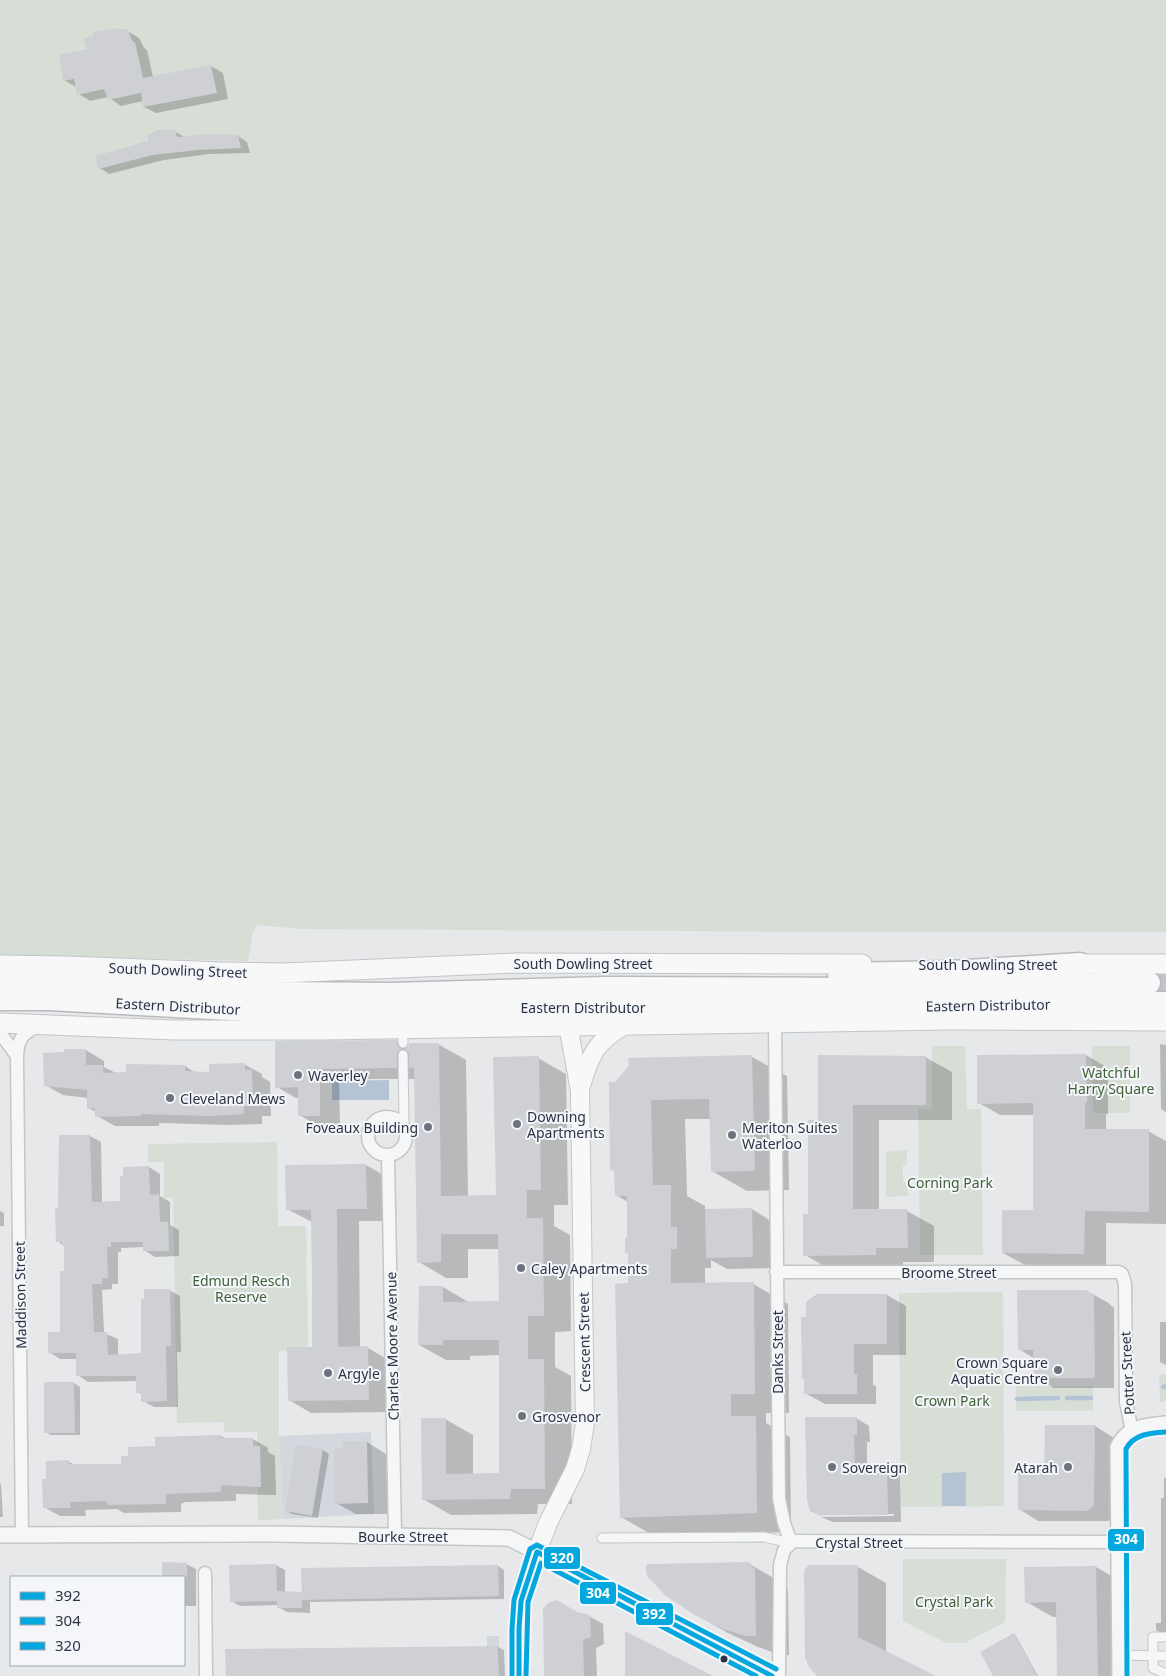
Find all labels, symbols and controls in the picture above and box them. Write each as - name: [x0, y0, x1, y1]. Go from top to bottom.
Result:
- street label: South Dowling Street: [514, 954, 652, 973]
- street label: South Dowling Street: [919, 955, 1057, 974]
- street label: South Dowling Street: [108, 958, 248, 982]
- street label: Eastern Distributor: [115, 993, 241, 1019]
- street label: Eastern Distributor: [925, 994, 1051, 1016]
- street label: Eastern Distributor: [521, 998, 646, 1017]
- park label: Watchful Harry Square: [1068, 1063, 1154, 1098]
- place label: Waverley: [308, 1066, 369, 1085]
- marker: Waverley: [292, 1069, 304, 1081]
- place label: Cleveland Mews: [180, 1089, 286, 1108]
- marker: Cleveland Mews: [164, 1092, 176, 1104]
- place label: Downing Apartments: [527, 1107, 605, 1142]
- place label: Foveaux Building: [306, 1118, 418, 1137]
- marker: Downing Apartments: [511, 1118, 523, 1130]
- place label: Meriton Suites Waterloo: [742, 1118, 838, 1153]
- marker: Foveaux Building: [422, 1121, 434, 1133]
- marker: Meriton Suites Waterloo: [726, 1129, 738, 1141]
- park label: Corning Park: [907, 1173, 993, 1192]
- street label: Maddison Street: [10, 1241, 30, 1349]
- place label: Caley Apartments: [531, 1259, 648, 1278]
- marker: Caley Apartments: [515, 1262, 527, 1274]
- street label: Broome Street: [901, 1263, 997, 1282]
- park label: Edmund Resch Reserve: [192, 1271, 290, 1306]
- street label: Charles Moore Avenue: [381, 1271, 403, 1421]
- street label: Crescent Street: [574, 1292, 594, 1392]
- street label: Danks Street: [768, 1310, 787, 1394]
- street label: Potter Street: [1115, 1331, 1139, 1415]
- place label: Crown Square Aquatic Centre: [951, 1353, 1048, 1388]
- place label: Argyle: [338, 1364, 380, 1383]
- marker: Crown Square Aquatic Centre: [1052, 1364, 1064, 1376]
- marker: Argyle: [322, 1367, 334, 1379]
- park label: Crown Park: [914, 1391, 990, 1410]
- place label: Grosvenor: [532, 1407, 601, 1426]
- marker: Grosvenor: [516, 1410, 528, 1422]
- place label: Sovereign: [842, 1458, 907, 1477]
- place label: Atarah: [1014, 1458, 1058, 1477]
- marker: Sovereign: [826, 1461, 838, 1473]
- marker: Atarah: [1062, 1461, 1074, 1473]
- street label: Bourke Street: [358, 1527, 448, 1546]
- line badge: 304: [1107, 1528, 1145, 1552]
- text: 304: [1114, 1529, 1138, 1548]
- street label: Crystal Street: [815, 1533, 903, 1552]
- line badge: 320: [543, 1546, 581, 1570]
- text: 320: [550, 1548, 574, 1567]
- legend: [10, 1576, 185, 1666]
- line badge: 304: [579, 1581, 617, 1605]
- text: 304: [586, 1583, 610, 1602]
- text: 392: [55, 1585, 81, 1605]
- park label: Crystal Park: [915, 1592, 994, 1611]
- line badge: 392: [635, 1602, 674, 1626]
- text: 392: [642, 1604, 666, 1623]
- text: 304: [55, 1610, 81, 1630]
- text: 320: [55, 1635, 81, 1655]
- unlabelled marker: [719, 1654, 729, 1664]

